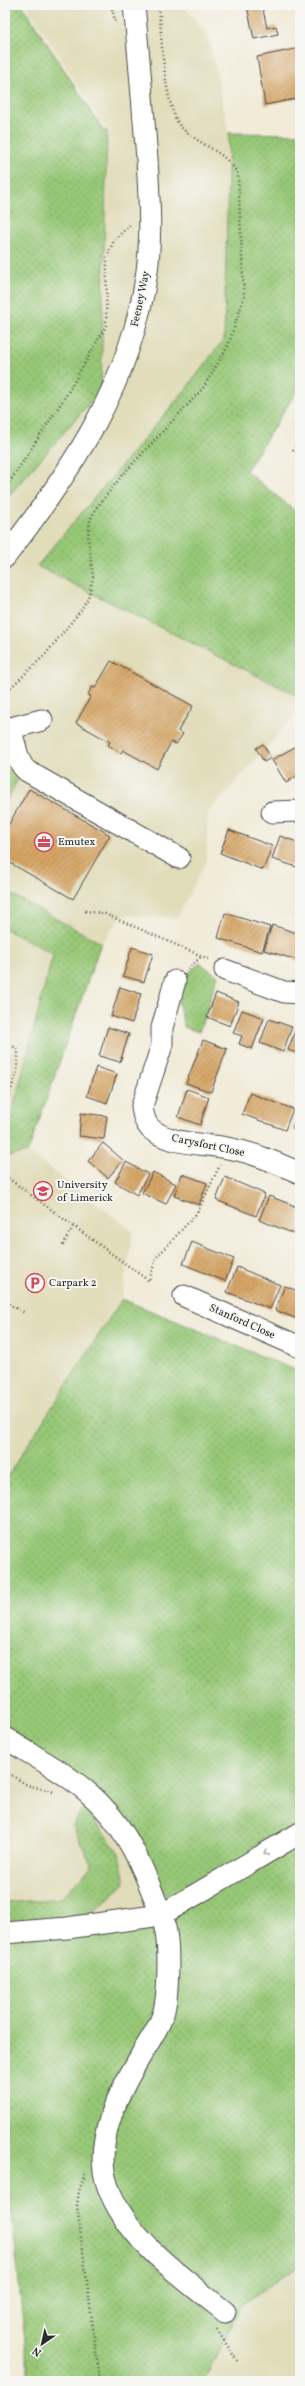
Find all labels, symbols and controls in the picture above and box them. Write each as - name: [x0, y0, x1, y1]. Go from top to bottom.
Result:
- street label: Feeney Way: [128, 270, 154, 328]
- office icon: Emutex: [33, 831, 55, 853]
- place label: Emutex: [58, 835, 96, 850]
- street label: Carysfort Close: [170, 1131, 246, 1161]
- place label: University of Limerick: [57, 1178, 113, 1206]
- school or university icon: University of Limerick: [32, 1180, 54, 1202]
- parking icon: Carpark 2: [24, 1272, 46, 1294]
- place label: Carpark 2: [49, 1276, 97, 1291]
- street label: Stanford Close: [207, 1301, 277, 1343]
- one-way arrow: [263, 1848, 270, 1855]
- north arrow: [22, 2324, 62, 2364]
- text: N: [30, 2343, 45, 2360]

